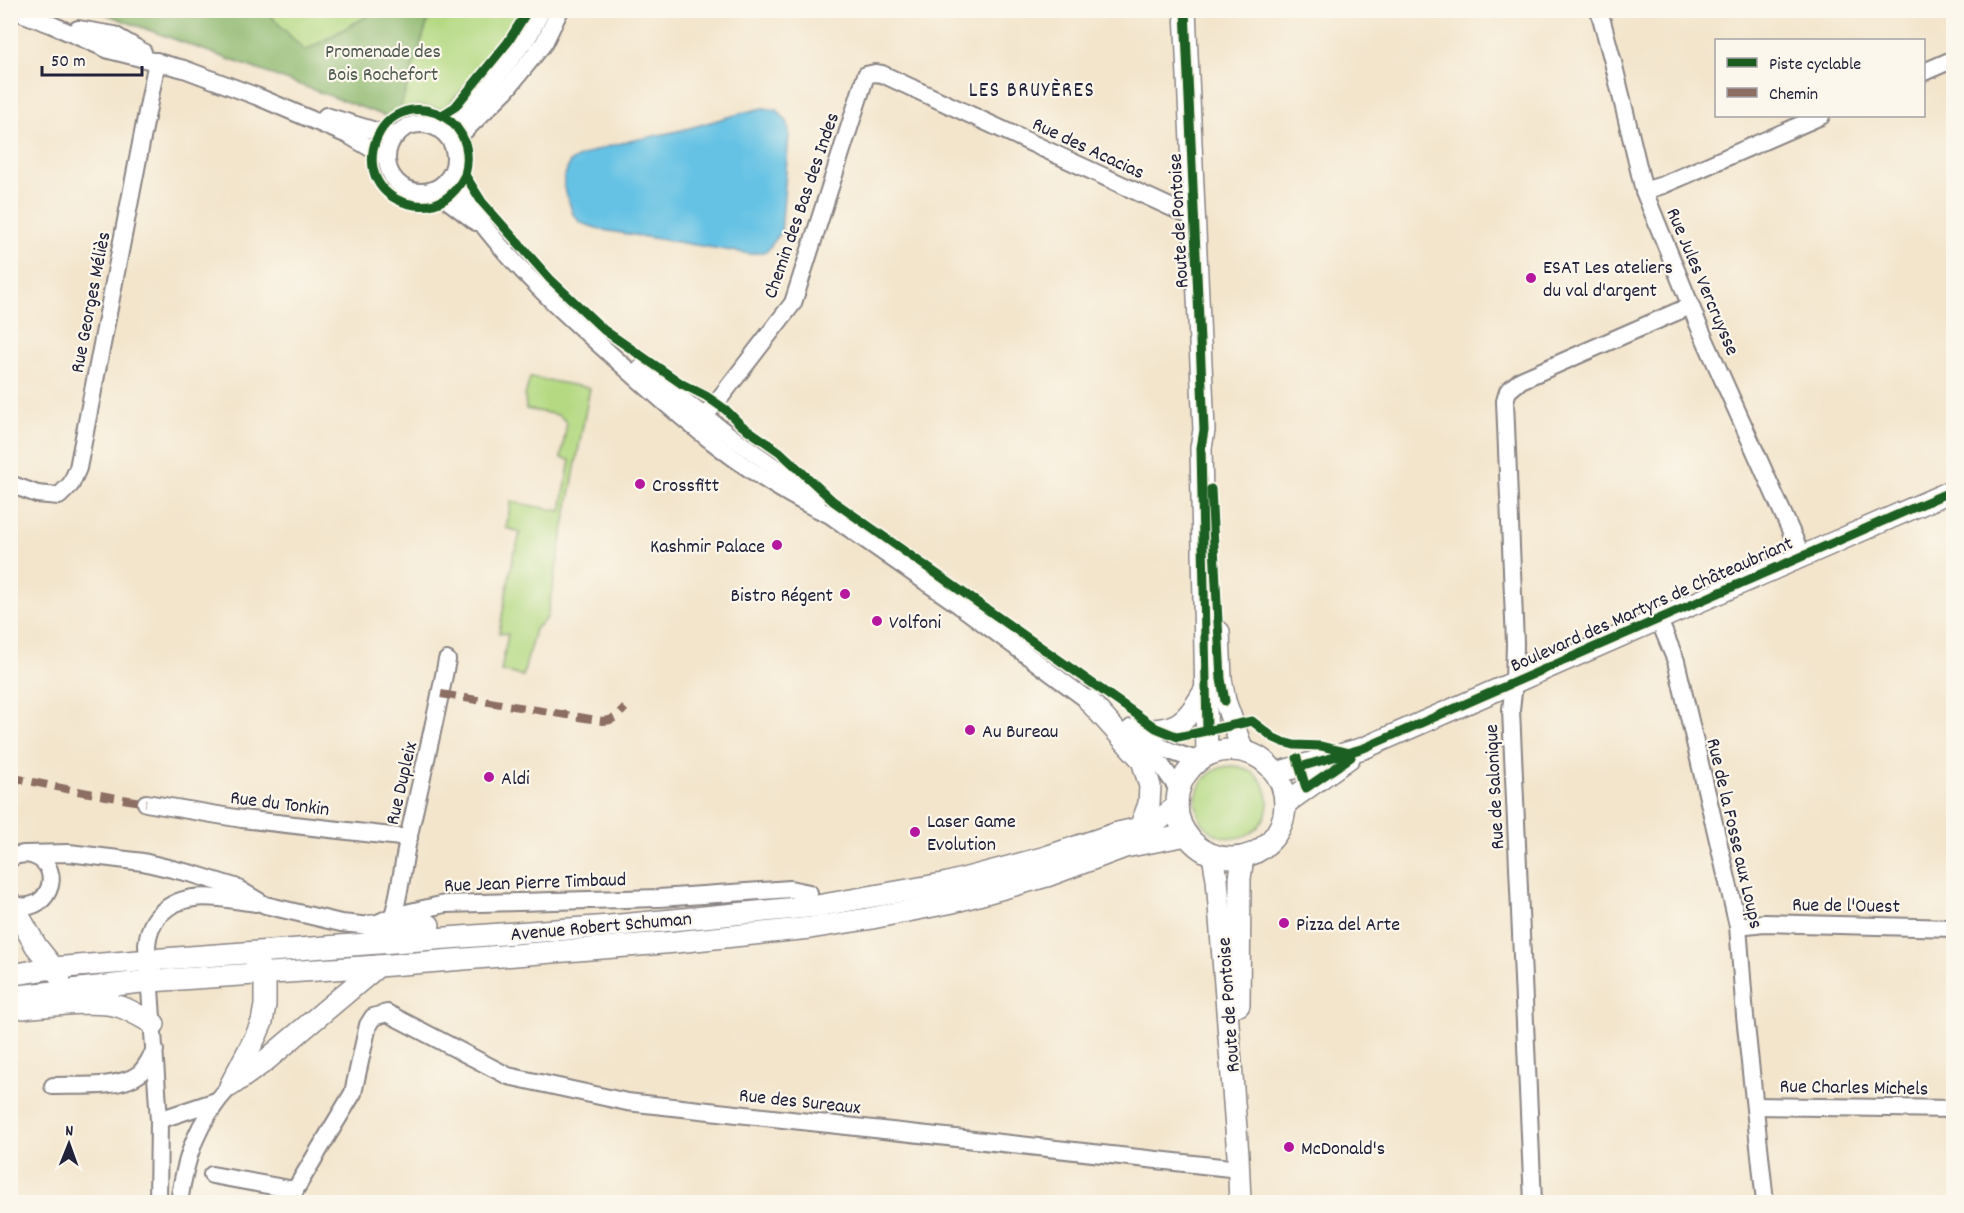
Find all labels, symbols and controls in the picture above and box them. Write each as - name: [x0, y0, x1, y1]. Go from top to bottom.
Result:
- scale bar: [42, 39, 142, 77]
- park label: Promenade des Bois Rochefort: [325, 39, 441, 90]
- legend: [1715, 39, 1925, 117]
- text: 50 m: [51, 50, 86, 75]
- text: Piste cyclable: [1769, 53, 1861, 78]
- district label: LES BRUYÈRES: [969, 77, 1095, 107]
- text: Chemin: [1769, 83, 1818, 108]
- street label: Chemin des Bas des Indes: [758, 109, 848, 303]
- street label: Rue des Acacias: [1027, 112, 1148, 188]
- street label: Route de Pontoise: [1162, 152, 1198, 289]
- street label: Rue Jules Vercruysse: [1658, 204, 1745, 360]
- street label: Rue Georges Méliès: [65, 230, 119, 376]
- place label: ESAT Les ateliers du val d'argent: [1543, 255, 1673, 306]
- marker: ESAT Les ateliers du val d'argent: [1524, 271, 1538, 285]
- place label: Crossfitt: [652, 473, 719, 501]
- marker: Crossfitt: [633, 477, 647, 491]
- street label: Boulevard des Martyrs de Châteaubriant: [1506, 531, 1798, 681]
- place label: Kashmir Palace: [650, 534, 765, 562]
- marker: Kashmir Palace: [770, 538, 784, 552]
- place label: Bistro Régent: [731, 583, 833, 611]
- marker: Bistro Régent: [838, 587, 852, 601]
- place label: Volfoni: [889, 610, 941, 638]
- marker: Volfoni: [870, 614, 884, 628]
- place label: Au Bureau: [982, 719, 1058, 747]
- marker: Au Bureau: [963, 723, 977, 737]
- street label: Rue de Salonique: [1479, 723, 1513, 850]
- street label: Rue de la Fosse aux Loups: [1698, 736, 1769, 932]
- street label: Rue Dupleix: [380, 739, 426, 828]
- place label: Aldi: [501, 766, 530, 794]
- marker: Aldi: [482, 770, 496, 784]
- street label: Rue du Tonkin: [228, 785, 331, 825]
- place label: Laser Game Evolution: [927, 809, 1016, 860]
- marker: Laser Game Evolution: [908, 825, 922, 839]
- street label: Rue Jean Pierre Timbaud: [444, 867, 627, 901]
- street label: Rue de l'Ouest: [1792, 892, 1900, 922]
- street label: Avenue Robert Schuman: [509, 906, 693, 950]
- place label: Pizza del Arte: [1296, 912, 1400, 940]
- marker: Pizza del Arte: [1277, 916, 1291, 930]
- street label: Route de Pontoise: [1211, 936, 1249, 1073]
- street label: Rue Charles Michels: [1779, 1074, 1929, 1104]
- street label: Rue des Sureaux: [738, 1083, 862, 1123]
- north arrow: [39, 1114, 99, 1174]
- text: N: [65, 1120, 73, 1143]
- place label: McDonald's: [1301, 1136, 1385, 1164]
- marker: McDonald's: [1282, 1140, 1296, 1154]

